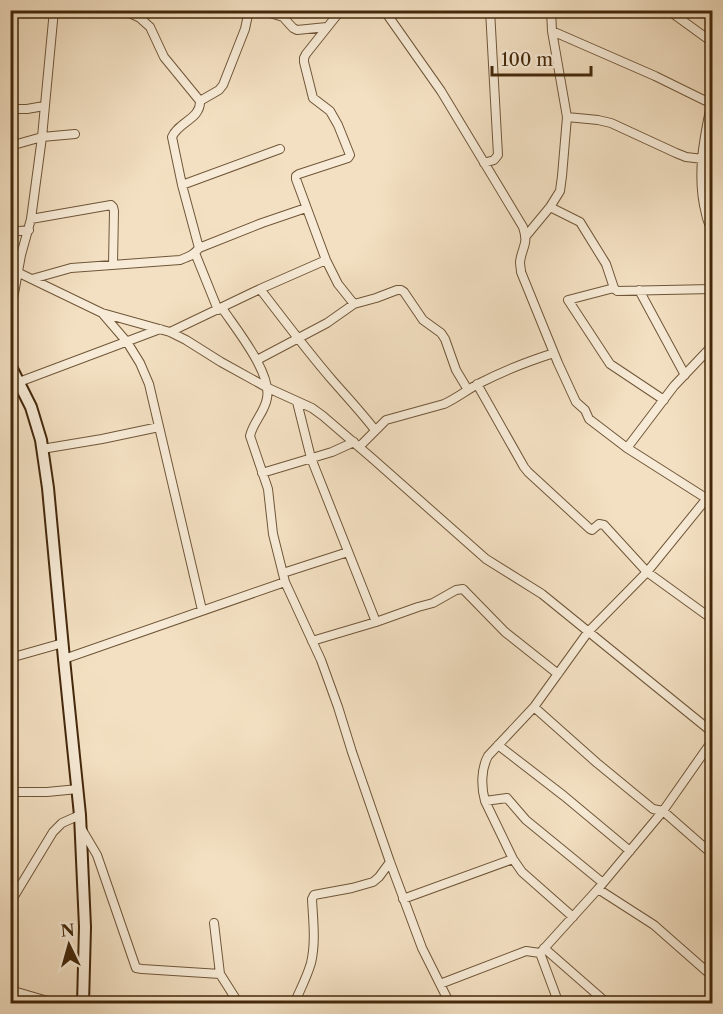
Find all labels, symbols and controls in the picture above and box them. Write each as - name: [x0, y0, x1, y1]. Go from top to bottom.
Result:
- scale bar: [492, 39, 591, 77]
- text: 100 m: [501, 49, 553, 71]
- north arrow: [39, 915, 99, 975]
- text: N: [60, 919, 76, 941]

